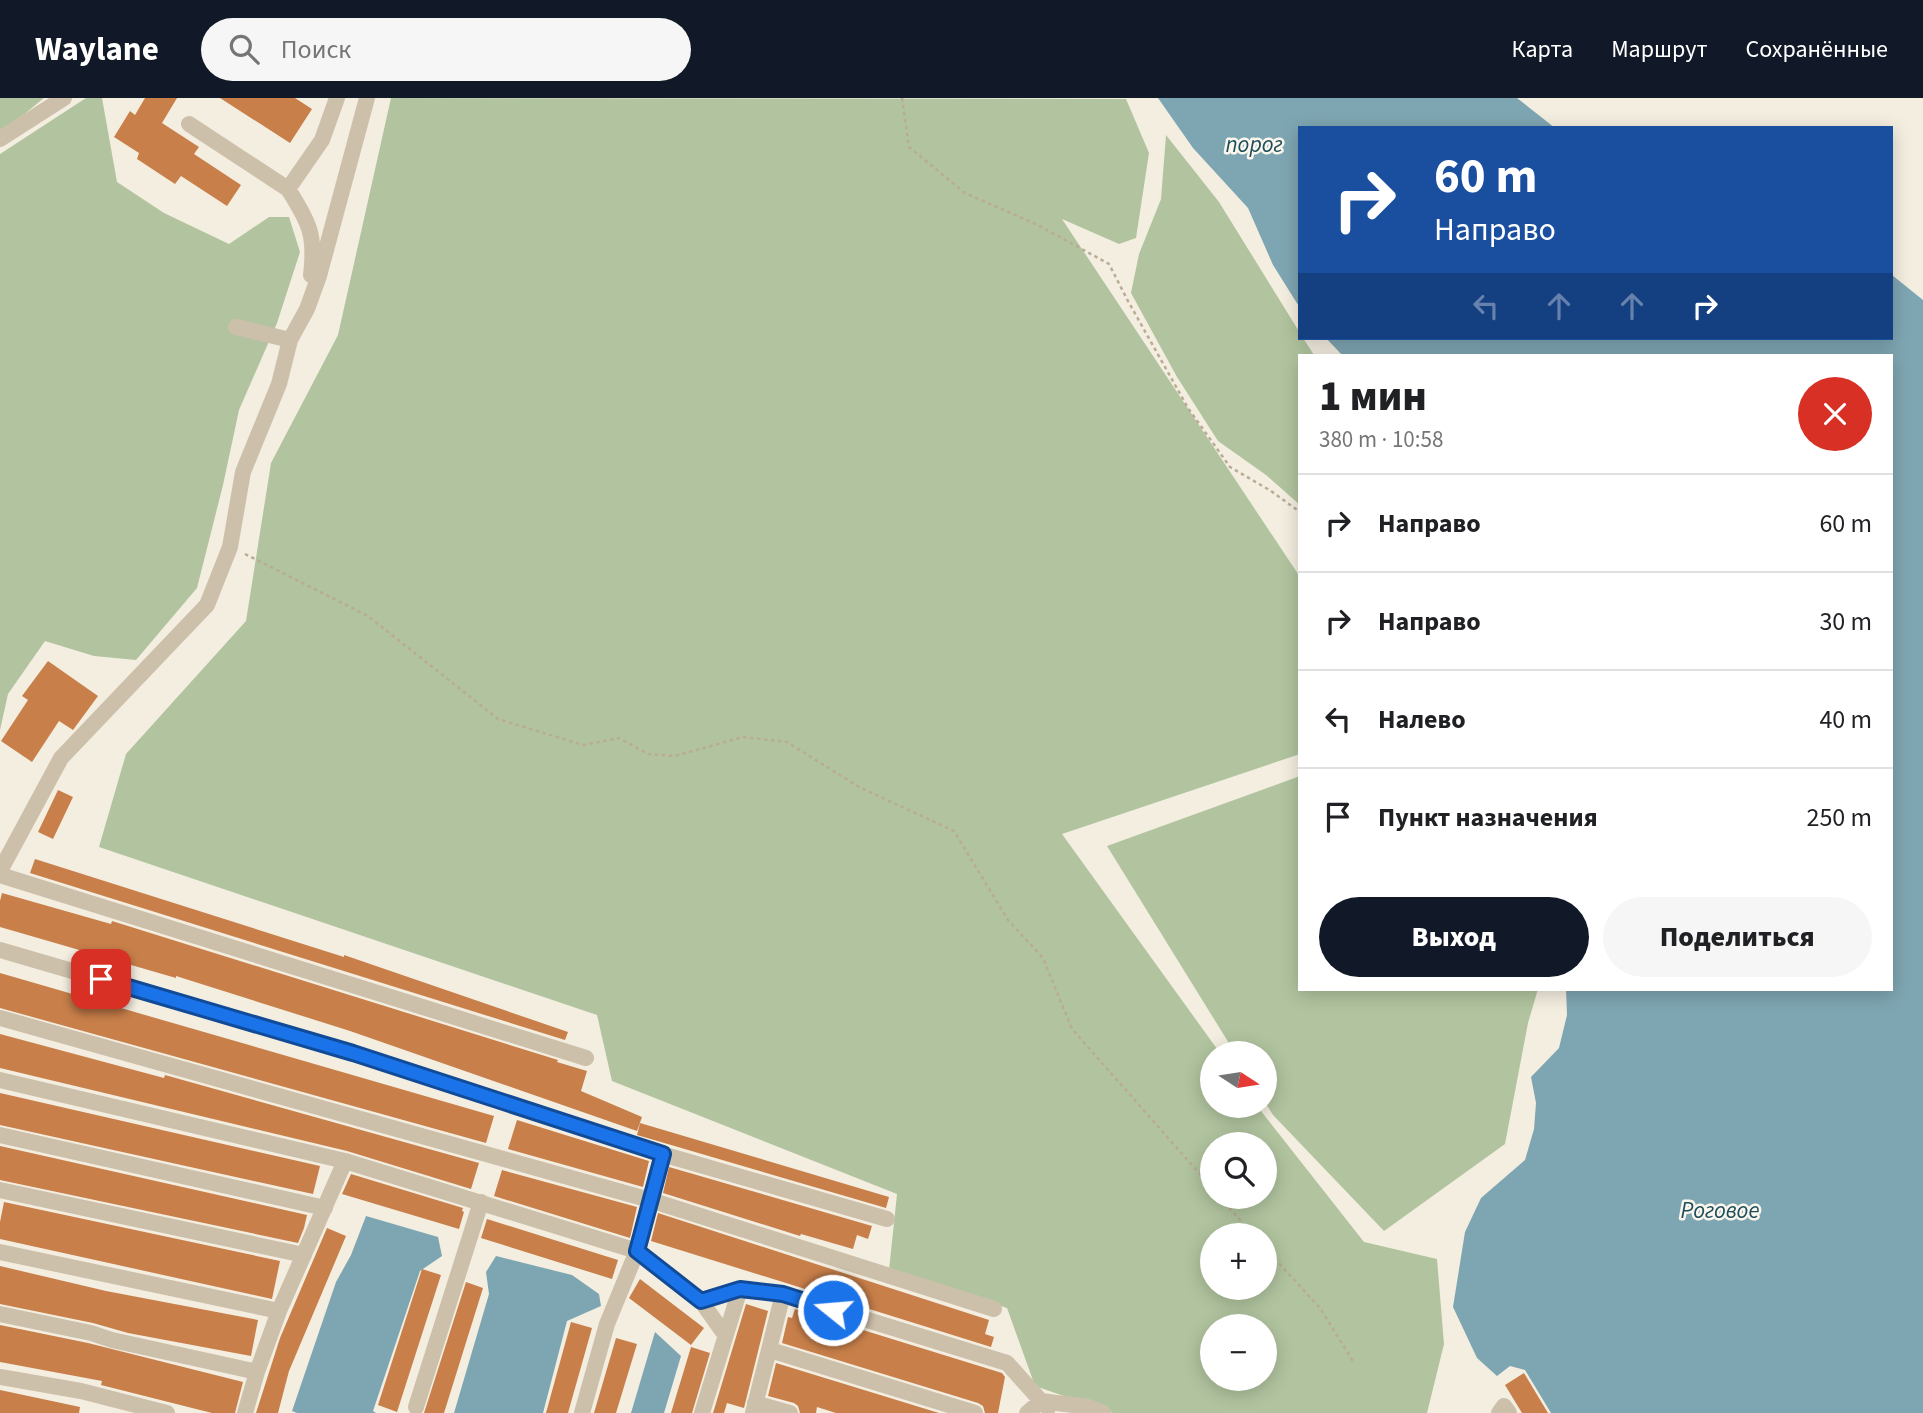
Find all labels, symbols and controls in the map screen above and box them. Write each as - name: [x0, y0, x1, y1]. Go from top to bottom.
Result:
- search box: [201, 18, 691, 81]
- text: Waylane: [35, 26, 159, 73]
- icon: search: [225, 30, 263, 68]
- text: Поиск: [281, 31, 351, 68]
- text: Карта: [1512, 32, 1573, 67]
- text: Маршрут: [1611, 32, 1707, 67]
- text: Сохранённые: [1745, 32, 1888, 67]
- water label: порог: [1226, 128, 1283, 161]
- text: 60 m: [1434, 142, 1538, 212]
- icon: right: [1319, 154, 1410, 245]
- text: Направо: [1434, 207, 1556, 253]
- icon: left: [1467, 287, 1505, 325]
- icon: ahead: [1540, 287, 1578, 325]
- icon: ahead: [1613, 287, 1651, 325]
- icon: right: [1686, 287, 1724, 325]
- text: 1 мин: [1319, 367, 1427, 427]
- button: close: [1798, 377, 1872, 451]
- text: 380 m · 10:58: [1319, 423, 1443, 456]
- icon: right: [1319, 504, 1357, 542]
- text: Направо: [1378, 505, 1481, 542]
- text: 60 m: [1819, 505, 1872, 542]
- icon: right: [1319, 602, 1357, 640]
- text: Направо: [1378, 603, 1481, 640]
- text: 30 m: [1819, 603, 1872, 640]
- icon: left: [1319, 700, 1357, 738]
- text: Налево: [1378, 701, 1466, 738]
- text: 40 m: [1819, 701, 1872, 738]
- icon: arrive: [1319, 798, 1357, 836]
- text: Пункт назначения: [1378, 799, 1598, 836]
- text: 250 m: [1806, 799, 1872, 836]
- button: Выход: [1319, 897, 1589, 977]
- button: Поделиться: [1603, 897, 1872, 977]
- pin: [71, 949, 131, 1009]
- icon: arrive: [82, 960, 120, 998]
- north arrow: [1200, 1041, 1278, 1118]
- map controls: [1200, 1041, 1277, 1391]
- button: search: [1200, 1132, 1277, 1209]
- water label: Роговое: [1681, 1194, 1759, 1227]
- button: +: [1200, 1223, 1277, 1300]
- position arrow: [796, 1273, 870, 1347]
- button: −: [1200, 1314, 1277, 1391]

